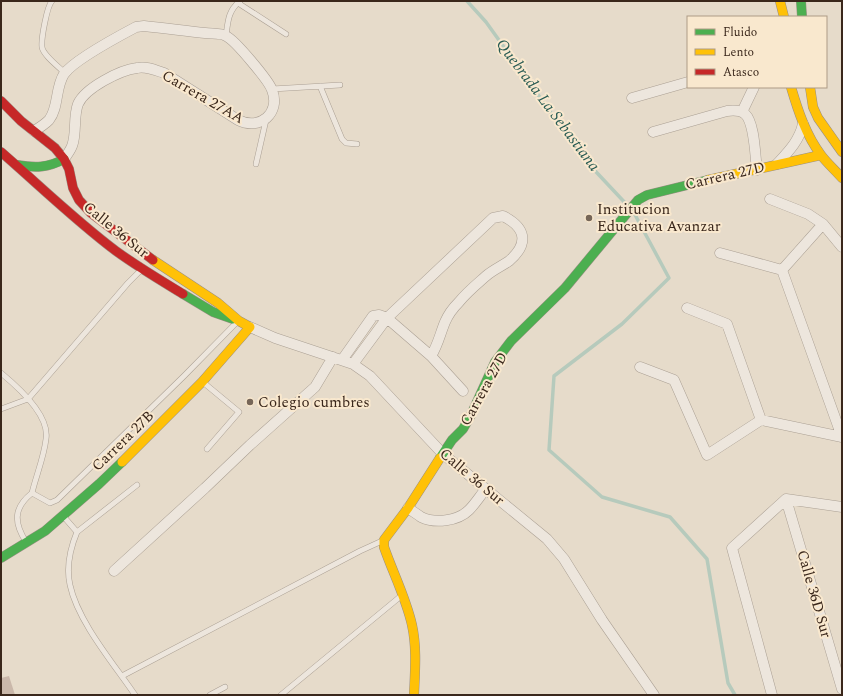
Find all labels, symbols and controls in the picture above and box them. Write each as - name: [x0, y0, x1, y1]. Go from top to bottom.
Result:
- legend: [687, 16, 827, 88]
- text: Fluido: [723, 23, 757, 42]
- water label: Quebrada La Sebastiana: [490, 34, 606, 176]
- text: Lento: [723, 43, 754, 62]
- text: Atasco: [723, 63, 759, 82]
- street label: Carrera 27AA: [158, 64, 248, 130]
- street label: Carrera 27D: [683, 156, 767, 196]
- street label: Calle 36 Sur: [78, 196, 154, 264]
- place label: Institucion Educativa Avanzar: [597, 198, 721, 238]
- marker: Institucion Educativa Avanzar: [584, 213, 594, 223]
- street label: Carrera 27D: [454, 348, 514, 430]
- place label: Colegio cumbres: [258, 391, 370, 414]
- marker: Colegio cumbres: [245, 397, 255, 407]
- street label: Carrera 27B: [86, 405, 160, 477]
- street label: Calle 36 Sur: [434, 443, 510, 511]
- street label: Calle 36D Sur: [790, 547, 838, 641]

